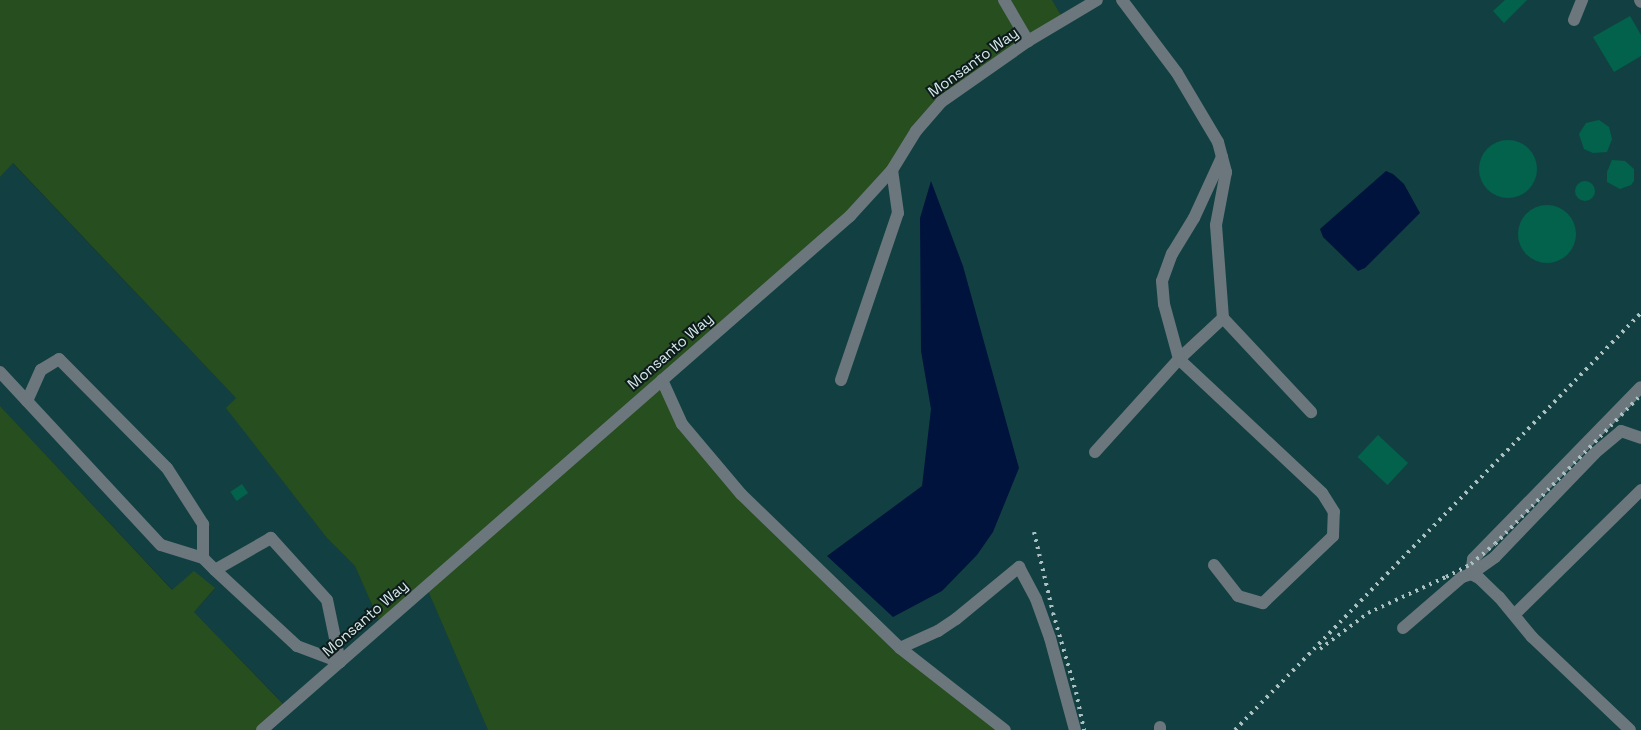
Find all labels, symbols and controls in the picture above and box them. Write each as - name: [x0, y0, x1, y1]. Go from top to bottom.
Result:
- street label: Monsanto Way: [924, 23, 1022, 101]
- street label: Monsanto Way: [624, 309, 716, 393]
- street label: Monsanto Way: [319, 576, 411, 660]

